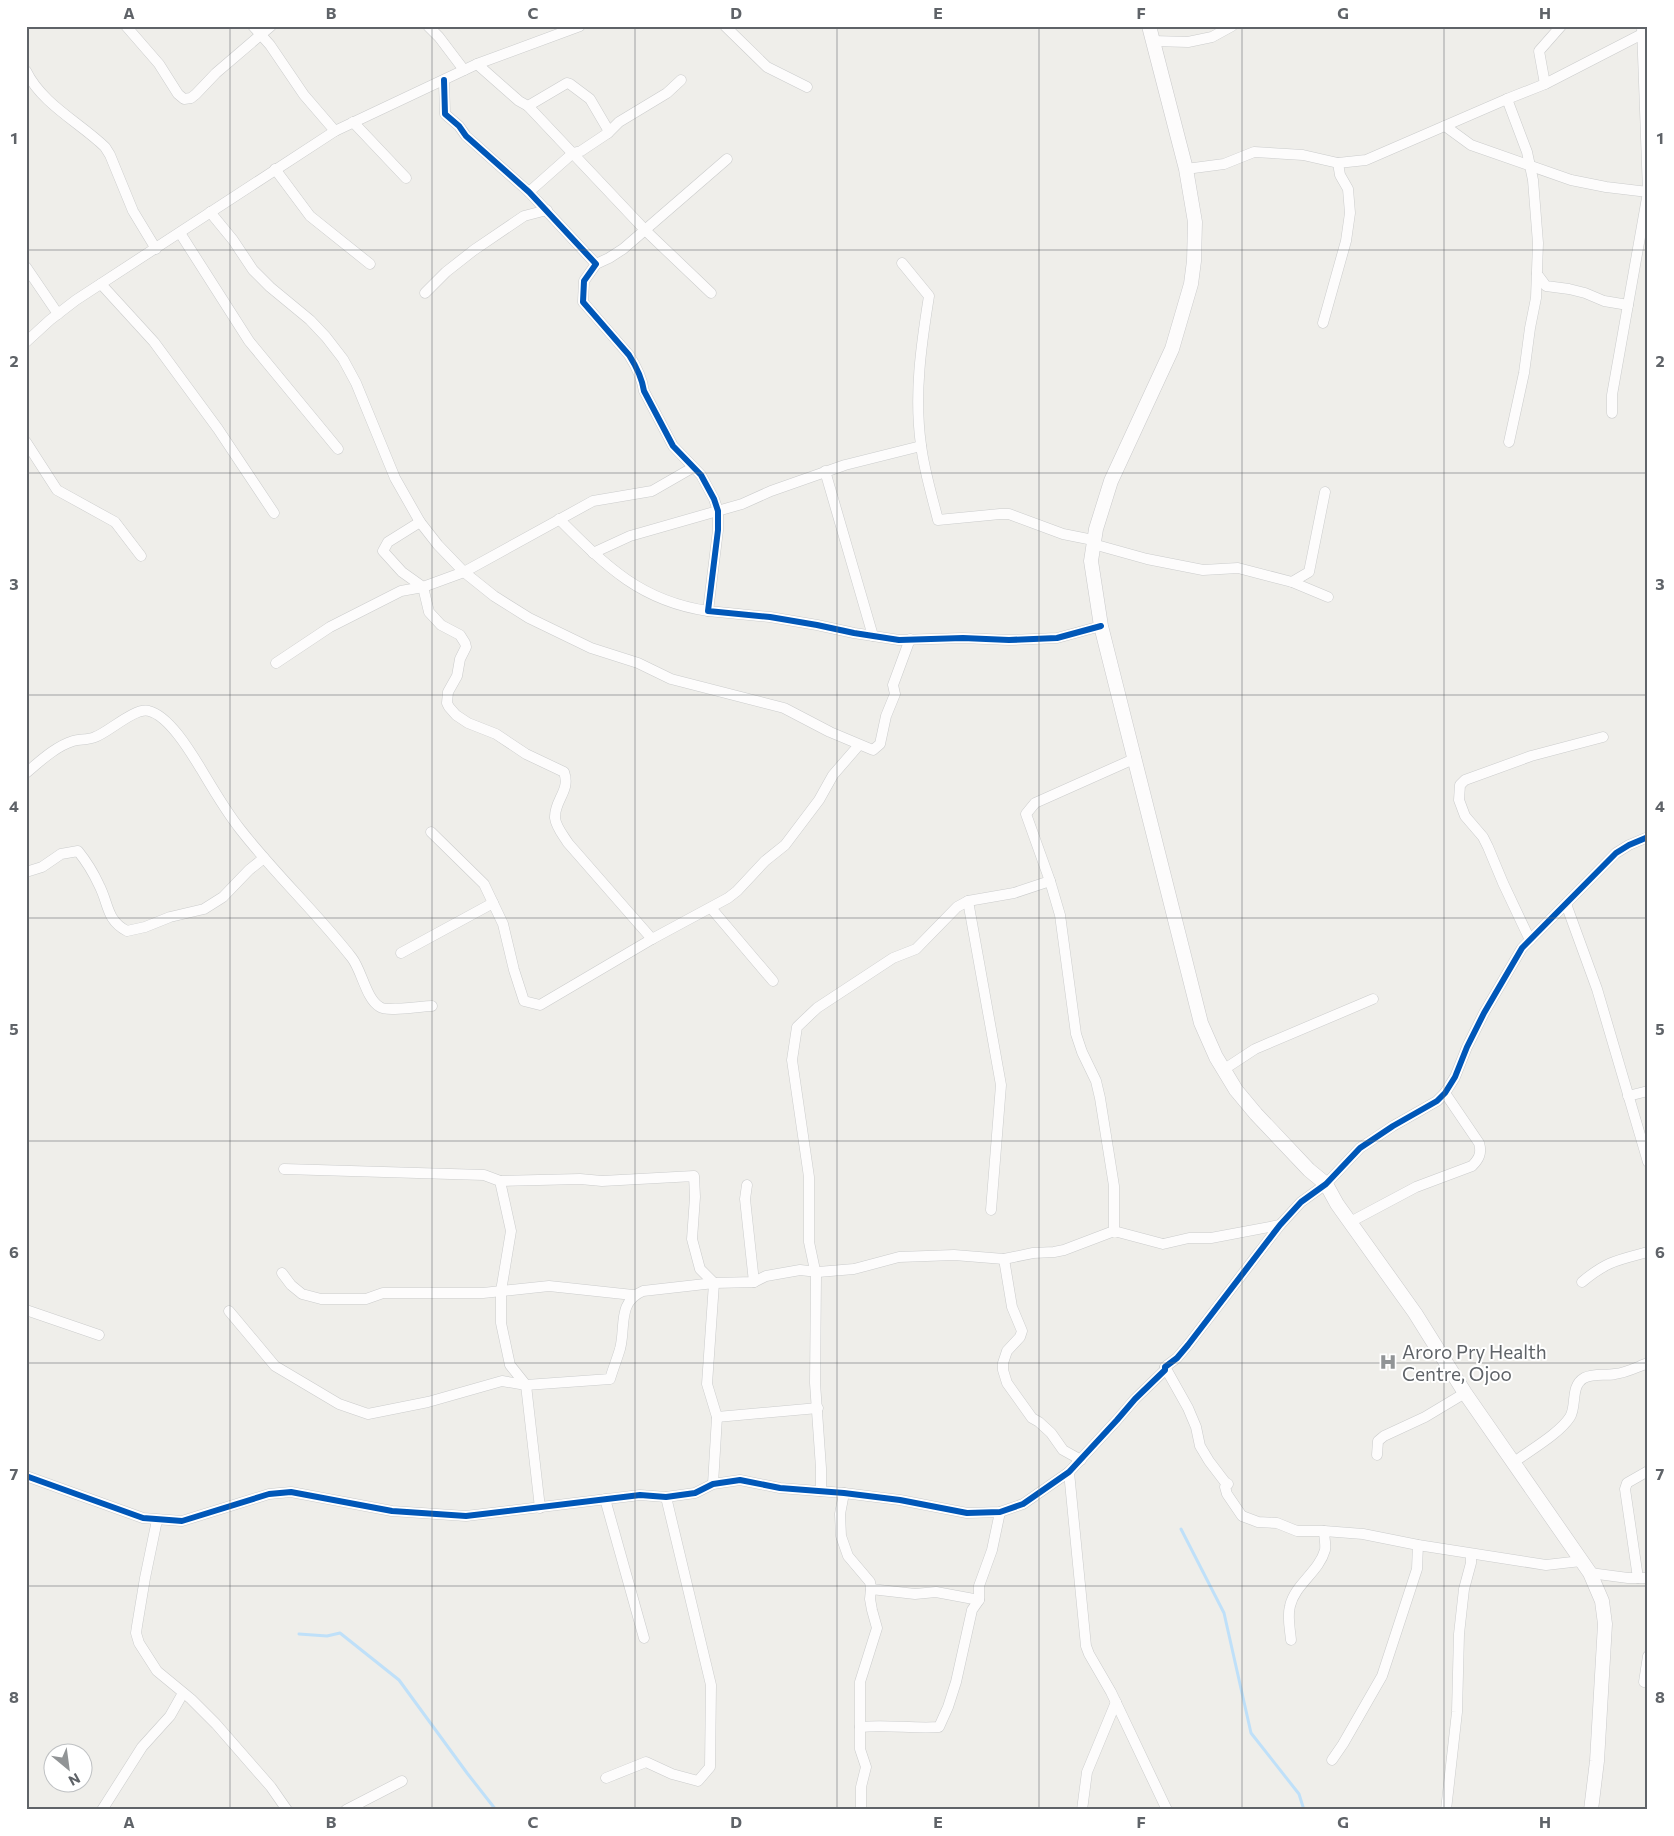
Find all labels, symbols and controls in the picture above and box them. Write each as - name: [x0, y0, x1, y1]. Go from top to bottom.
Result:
- text: A: [123, 3, 135, 22]
- text: B: [326, 3, 337, 22]
- text: C: [528, 3, 539, 22]
- text: D: [730, 3, 742, 22]
- text: E: [933, 3, 943, 22]
- text: F: [1136, 3, 1146, 22]
- text: G: [1337, 3, 1349, 22]
- text: H: [1539, 3, 1551, 22]
- text: 1: [10, 128, 18, 147]
- text: 1: [1656, 128, 1664, 147]
- text: 2: [9, 351, 19, 370]
- text: 2: [1655, 351, 1665, 370]
- text: 3: [9, 574, 19, 593]
- text: 3: [1655, 574, 1665, 593]
- text: 4: [9, 796, 19, 815]
- text: 4: [1655, 796, 1665, 815]
- text: 5: [9, 1019, 19, 1038]
- text: 5: [1655, 1019, 1665, 1038]
- text: 6: [9, 1242, 19, 1261]
- text: 6: [1655, 1242, 1665, 1261]
- place label: Aroro Pry Health Centre, Ojoo: [1402, 1340, 1547, 1385]
- hospital icon: Aroro Pry Health Centre, Ojoo: [1378, 1352, 1398, 1372]
- text: 7: [10, 1464, 19, 1483]
- text: 7: [1656, 1464, 1665, 1483]
- text: 8: [9, 1687, 19, 1706]
- text: 8: [1655, 1687, 1665, 1706]
- north arrow: [42, 1744, 92, 1794]
- text: N: [66, 1770, 83, 1790]
- text: A: [123, 1812, 135, 1831]
- text: B: [326, 1812, 337, 1831]
- text: C: [528, 1812, 539, 1831]
- text: D: [730, 1812, 742, 1831]
- text: E: [933, 1812, 943, 1831]
- text: F: [1136, 1812, 1146, 1831]
- text: G: [1337, 1812, 1349, 1831]
- text: H: [1539, 1812, 1551, 1831]

